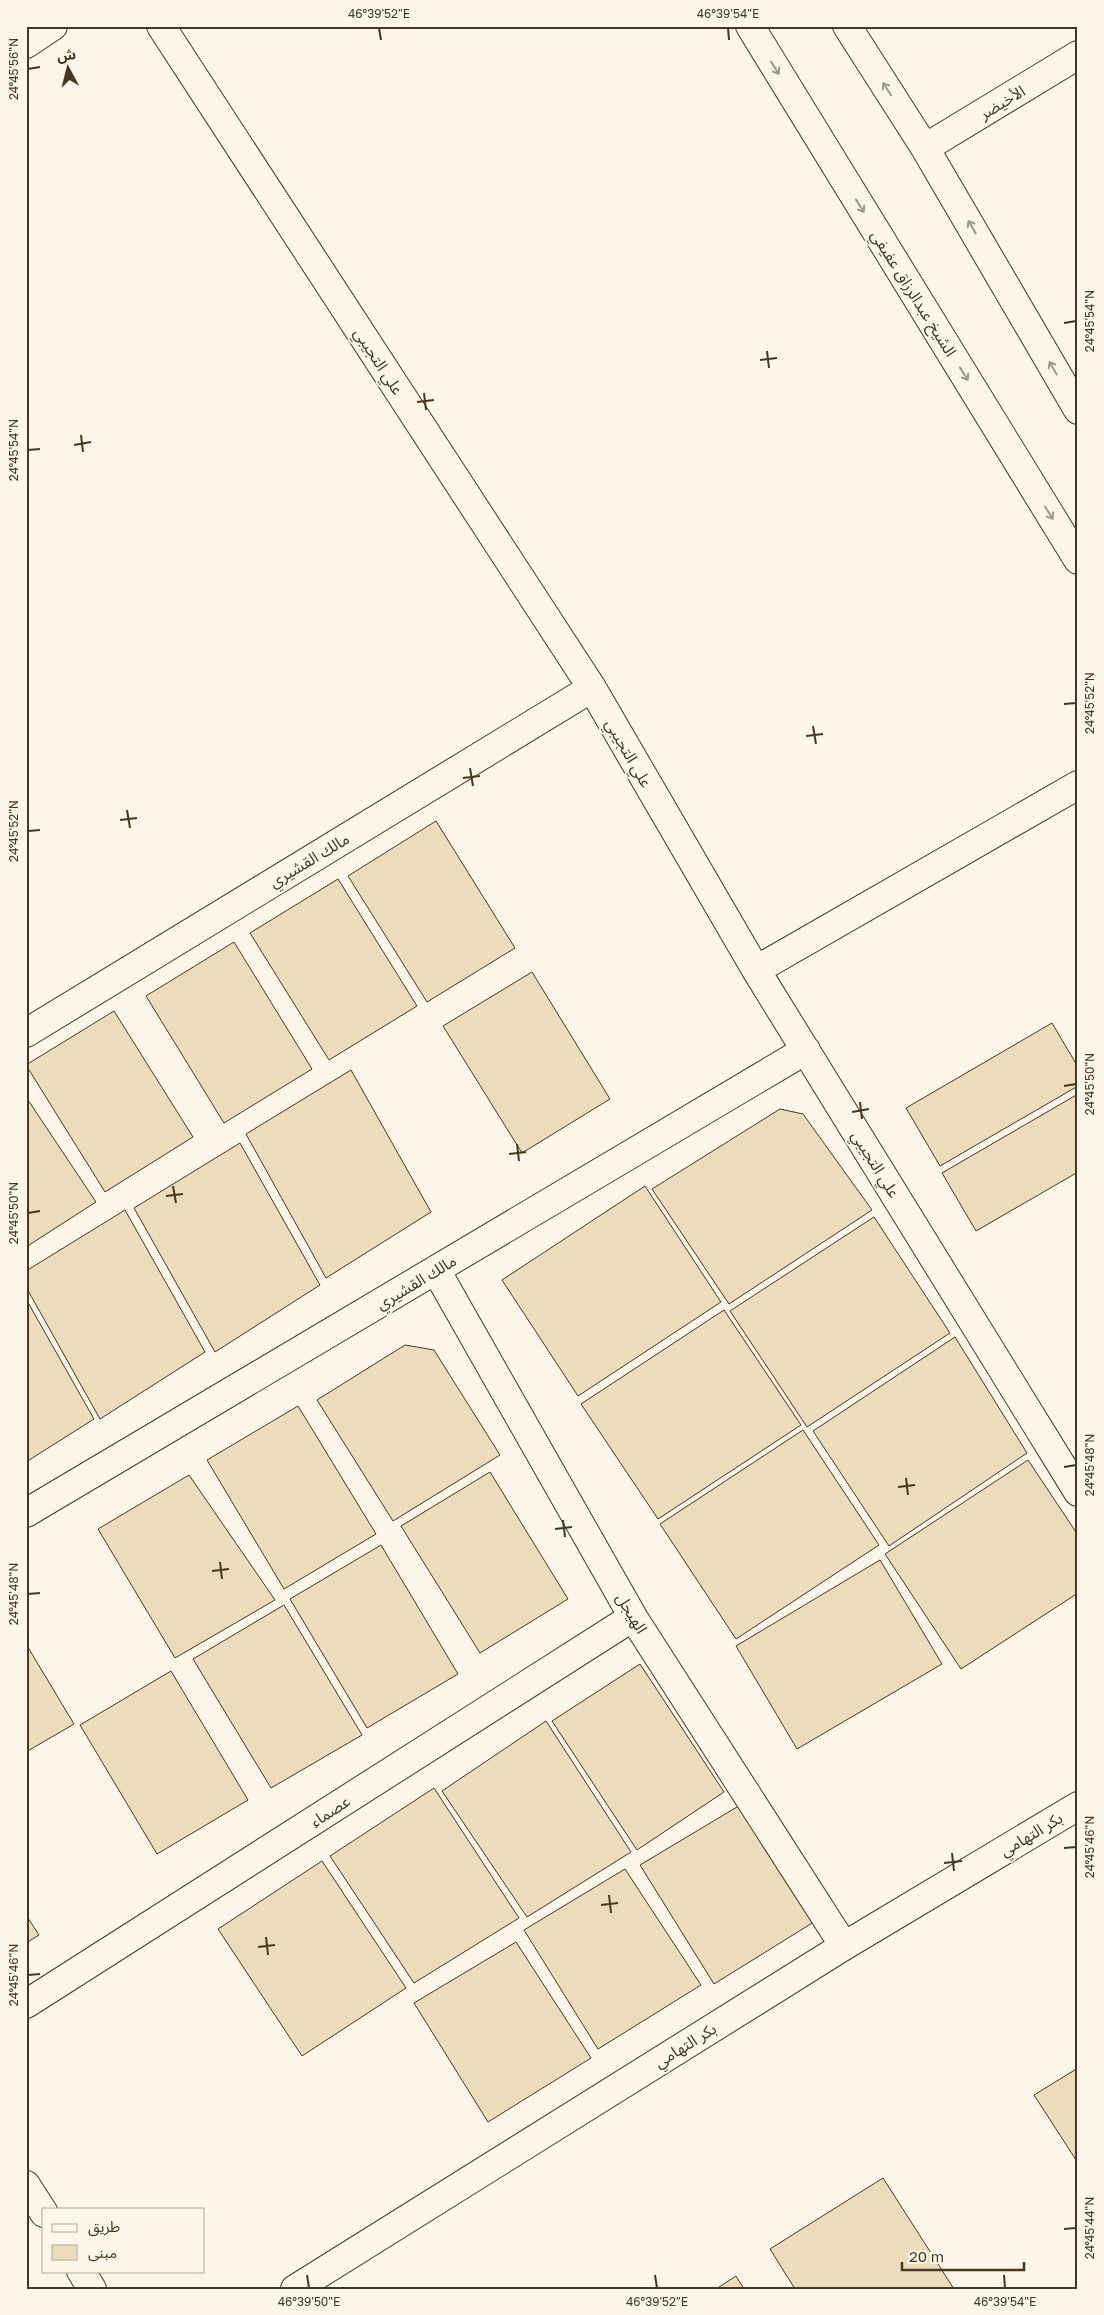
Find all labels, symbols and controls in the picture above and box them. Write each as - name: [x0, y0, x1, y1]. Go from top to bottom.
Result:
- text: 46°39'52"E: [348, 6, 410, 21]
- text: 46°39'54"E: [697, 6, 759, 21]
- text: 24°45'56"N: [6, 38, 21, 100]
- north arrow: [42, 42, 92, 92]
- text: ش: [56, 45, 77, 64]
- one-way arrow: [771, 60, 781, 74]
- street label: الأخيضر: [975, 81, 1029, 124]
- one-way arrow: [882, 82, 892, 96]
- one-way arrow: [856, 199, 866, 213]
- one-way arrow: [966, 221, 976, 235]
- street label: الشيخ عبدالرزاق عفيفي: [864, 226, 961, 362]
- text: 24°45'54"N: [1082, 290, 1097, 352]
- street label: علي التجيبي: [348, 324, 408, 400]
- one-way arrow: [1048, 361, 1058, 375]
- one-way arrow: [959, 367, 969, 381]
- text: 24°45'54"N: [6, 419, 21, 481]
- one-way arrow: [1045, 505, 1055, 519]
- text: 24°45'52"N: [1082, 672, 1097, 734]
- street label: علي التجيبي: [599, 715, 657, 792]
- text: 24°45'52"N: [6, 800, 21, 862]
- street label: مالك القشيري: [265, 828, 354, 894]
- text: 24°45'50"N: [1082, 1053, 1097, 1115]
- street label: علي التجيبي: [845, 1126, 905, 1203]
- text: 24°45'50"N: [6, 1182, 21, 1244]
- street label: مالك القشيري: [372, 1250, 461, 1316]
- text: 24°45'48"N: [1082, 1434, 1097, 1496]
- text: 24°45'48"N: [6, 1563, 21, 1625]
- street label: الهيجل: [612, 1589, 652, 1637]
- street label: عصماء: [306, 1791, 354, 1831]
- street label: بكر التهامي: [996, 1807, 1067, 1863]
- text: 24°45'46"N: [1082, 1816, 1097, 1878]
- text: 24°45'46"N: [6, 1944, 21, 2006]
- street label: بكر التهامي: [650, 2018, 721, 2074]
- text: 24°45'44"N: [1082, 2197, 1097, 2259]
- legend: [42, 2208, 205, 2272]
- text: طريق: [88, 2217, 120, 2237]
- scale bar: [902, 2240, 1024, 2272]
- text: مبنى: [88, 2243, 117, 2262]
- text: 20 m: [909, 2247, 944, 2265]
- text: 46°39'50"E: [278, 2294, 340, 2309]
- text: 46°39'52"E: [626, 2294, 688, 2309]
- text: 46°39'54"E: [974, 2294, 1036, 2309]

